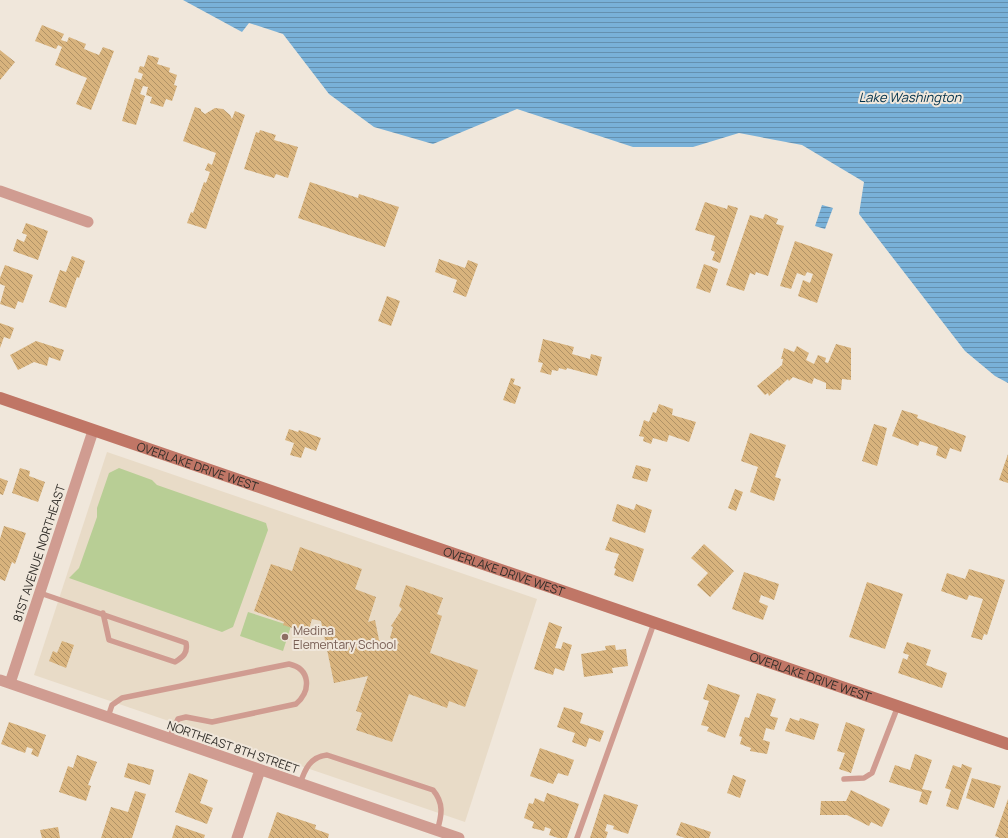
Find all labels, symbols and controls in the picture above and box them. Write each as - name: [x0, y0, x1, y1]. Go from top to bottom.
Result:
- water label: Lake Washington: [859, 88, 963, 106]
- street label: OVERLAKE DRIVE WEST: [135, 437, 261, 495]
- street label: 81ST AVENUE NORTHEAST: [9, 481, 70, 624]
- street label: OVERLAKE DRIVE WEST: [441, 542, 568, 600]
- place label: Medina Elementary School: [293, 622, 396, 653]
- marker: Medina Elementary School: [280, 632, 290, 642]
- street label: OVERLAKE DRIVE WEST: [748, 648, 874, 705]
- street label: NORTHEAST 8TH STREET: [165, 716, 302, 778]

